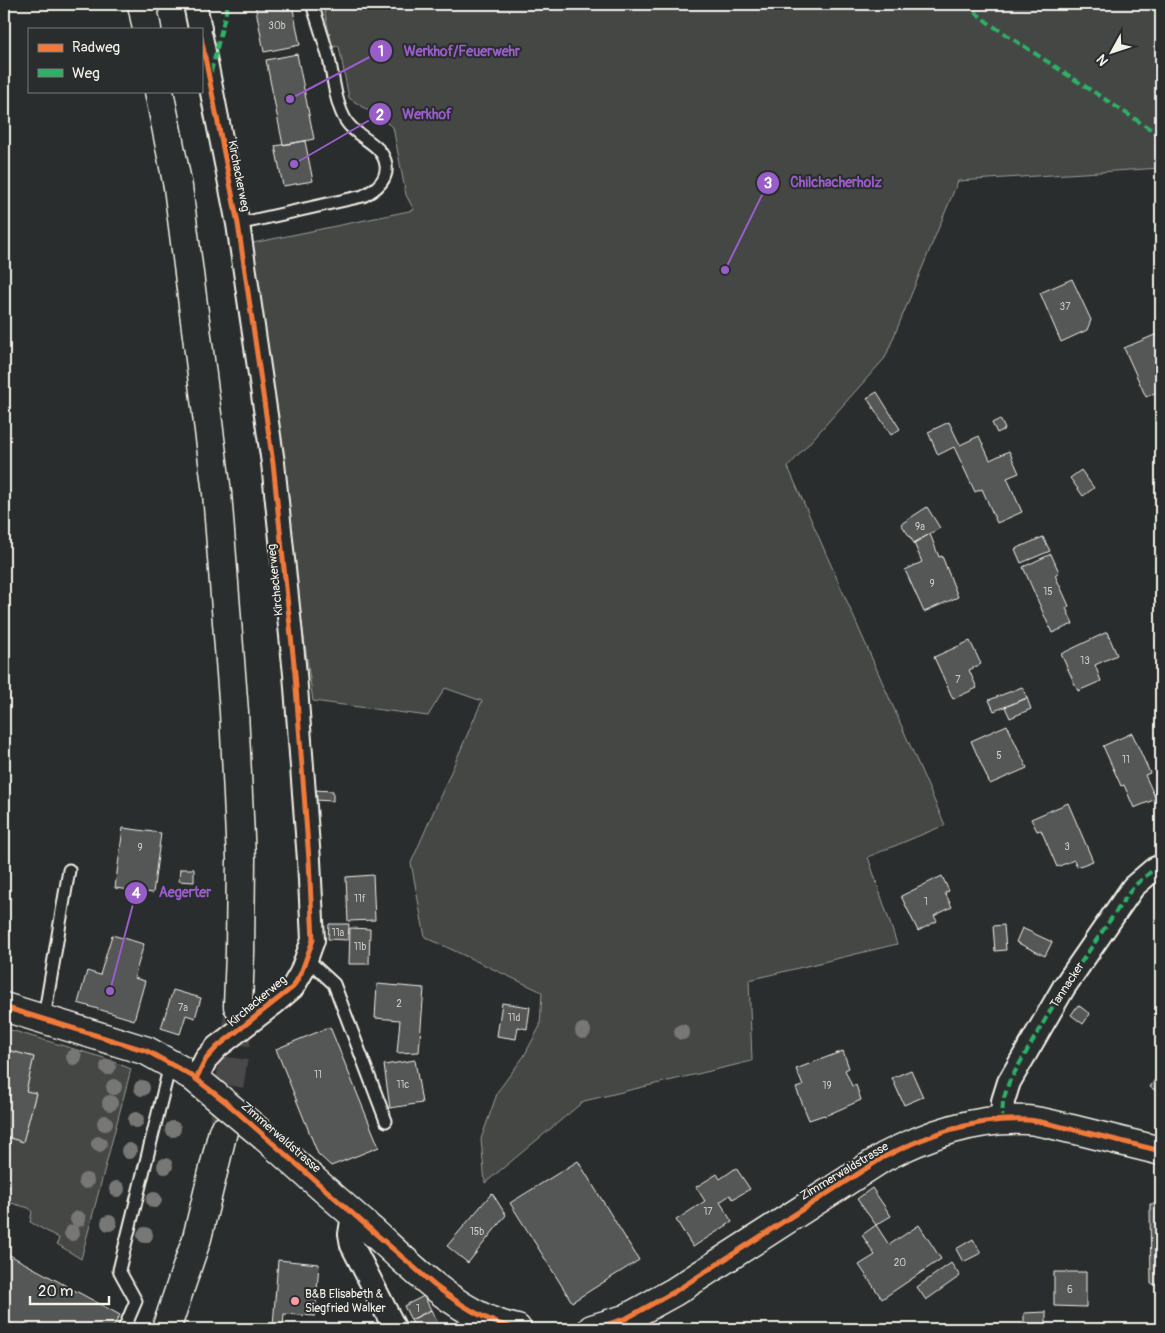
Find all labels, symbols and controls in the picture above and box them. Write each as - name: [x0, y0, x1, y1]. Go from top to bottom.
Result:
- house number: 30b: [268, 20, 286, 32]
- legend: [28, 28, 202, 92]
- north arrow: [1088, 28, 1138, 78]
- callout: Werkhof/Feuerwehr: [369, 36, 530, 65]
- text: Radweg: [72, 38, 120, 57]
- text: 1: [378, 42, 384, 61]
- text: Werkhof/Feuerwehr: [404, 43, 521, 60]
- text: N: [1093, 51, 1112, 69]
- text: Weg: [72, 64, 100, 83]
- callout: Werkhof: [368, 100, 462, 129]
- text: 2: [376, 106, 384, 125]
- text: Werkhof: [402, 106, 452, 123]
- street label: Kirchackerweg: [224, 139, 253, 213]
- callout: Chilchacherholz: [755, 168, 892, 197]
- text: 3: [764, 174, 772, 193]
- text: Chilchacherholz: [790, 174, 883, 191]
- house number: 37: [1060, 301, 1071, 313]
- house number: 9a: [915, 521, 925, 533]
- street label: Kirchackerweg: [264, 543, 287, 617]
- house number: 9: [929, 578, 935, 590]
- house number: 15: [1043, 586, 1053, 598]
- house number: 13: [1080, 655, 1090, 667]
- house number: 7: [955, 674, 961, 686]
- house number: 5: [996, 750, 1002, 762]
- house number: 11: [1122, 754, 1130, 766]
- house number: 3: [1064, 841, 1070, 853]
- house number: 9: [137, 842, 143, 854]
- callout: Aegerter: [124, 878, 221, 907]
- text: 4: [132, 884, 141, 903]
- text: Aegerter: [159, 884, 212, 901]
- house number: 11f: [354, 893, 366, 905]
- house number: 1: [924, 896, 928, 908]
- house number: 11a: [332, 927, 345, 939]
- house number: 11b: [354, 941, 366, 953]
- street label: Tannacker: [1047, 959, 1088, 1011]
- street label: Kirchackerweg: [225, 972, 290, 1030]
- house number: 2: [396, 998, 402, 1010]
- house number: 7a: [178, 1002, 188, 1014]
- house number: 11d: [508, 1012, 520, 1024]
- house number: 11: [314, 1069, 322, 1081]
- house number: 11c: [397, 1079, 409, 1091]
- house number: 19: [822, 1080, 832, 1092]
- street label: Zimmerwaldstrasse: [238, 1099, 324, 1176]
- street label: Zimmerwaldstrasse: [797, 1139, 891, 1204]
- house number: 17: [703, 1206, 713, 1218]
- house number: 15b: [470, 1226, 484, 1238]
- house number: 20: [894, 1257, 906, 1269]
- scale bar: [30, 1273, 109, 1305]
- text: 20 m: [38, 1282, 73, 1301]
- house number: 6: [1067, 1284, 1073, 1296]
- place label: B&B Elisabeth & Siegfried Walker: [305, 1287, 386, 1316]
- marker: B&B Elisabeth & Siegfried Walker: [289, 1295, 301, 1307]
- house number: 1: [416, 1303, 420, 1315]

